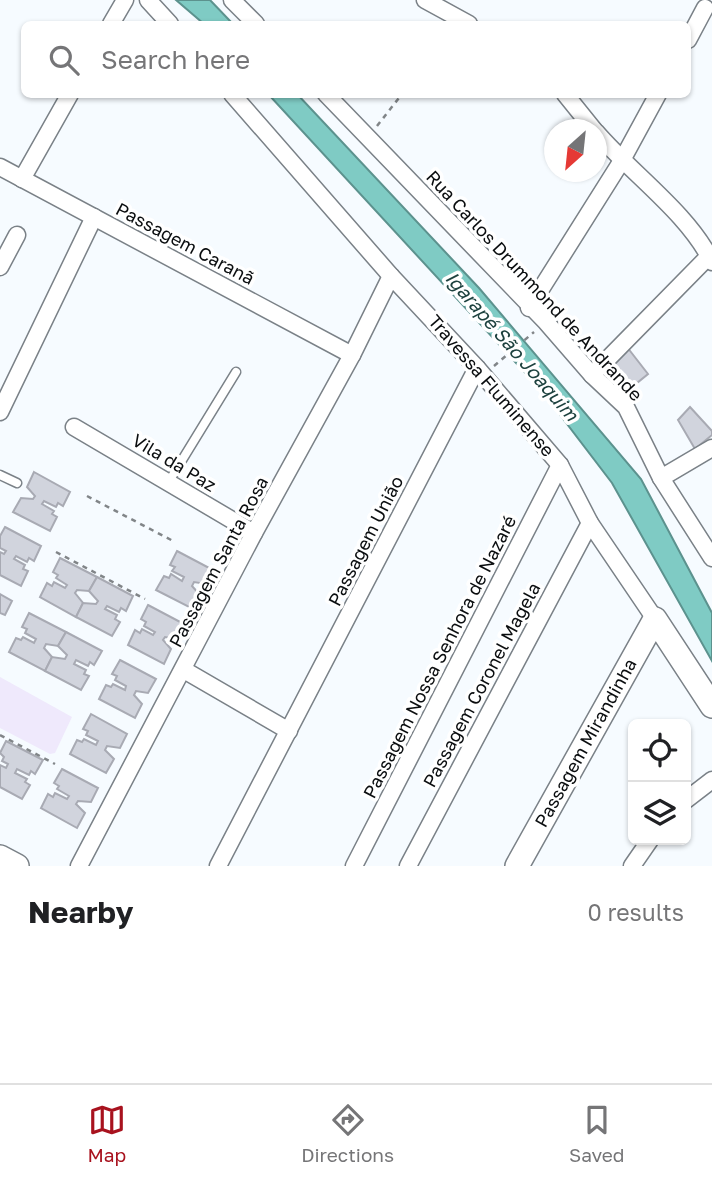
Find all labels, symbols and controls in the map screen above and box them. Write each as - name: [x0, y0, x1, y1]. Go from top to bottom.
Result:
- search box: [21, 21, 691, 98]
- icon: search: [45, 41, 83, 79]
- text: Search here: [101, 44, 250, 75]
- north arrow: [544, 119, 607, 182]
- street label: Rua Carlos Drummond de Andrande: [422, 166, 647, 405]
- street label: Passagem Caranã: [112, 197, 258, 289]
- water label: Igarapé São Joaquim: [441, 266, 584, 426]
- street label: Travessa Fluminense: [424, 310, 559, 461]
- street label: Vila da Paz: [129, 429, 220, 496]
- street label: Passagem Santa Rosa: [164, 472, 272, 651]
- street label: Passagem União: [323, 472, 407, 609]
- street label: Passagem Nossa Senhora de Nazaré: [358, 512, 520, 801]
- street label: Passagem Coronel Magela: [418, 578, 544, 791]
- street label: Passagem Mirandinha: [530, 654, 641, 831]
- map controls: [628, 719, 691, 845]
- button: locate: [628, 719, 691, 782]
- button: layers: [628, 782, 691, 845]
- text: Nearby: [28, 894, 133, 930]
- text: 0 results: [588, 898, 684, 926]
- tab: Map: [87, 1101, 126, 1166]
- tab: Directions: [301, 1101, 394, 1166]
- tab: Saved: [569, 1101, 625, 1166]

